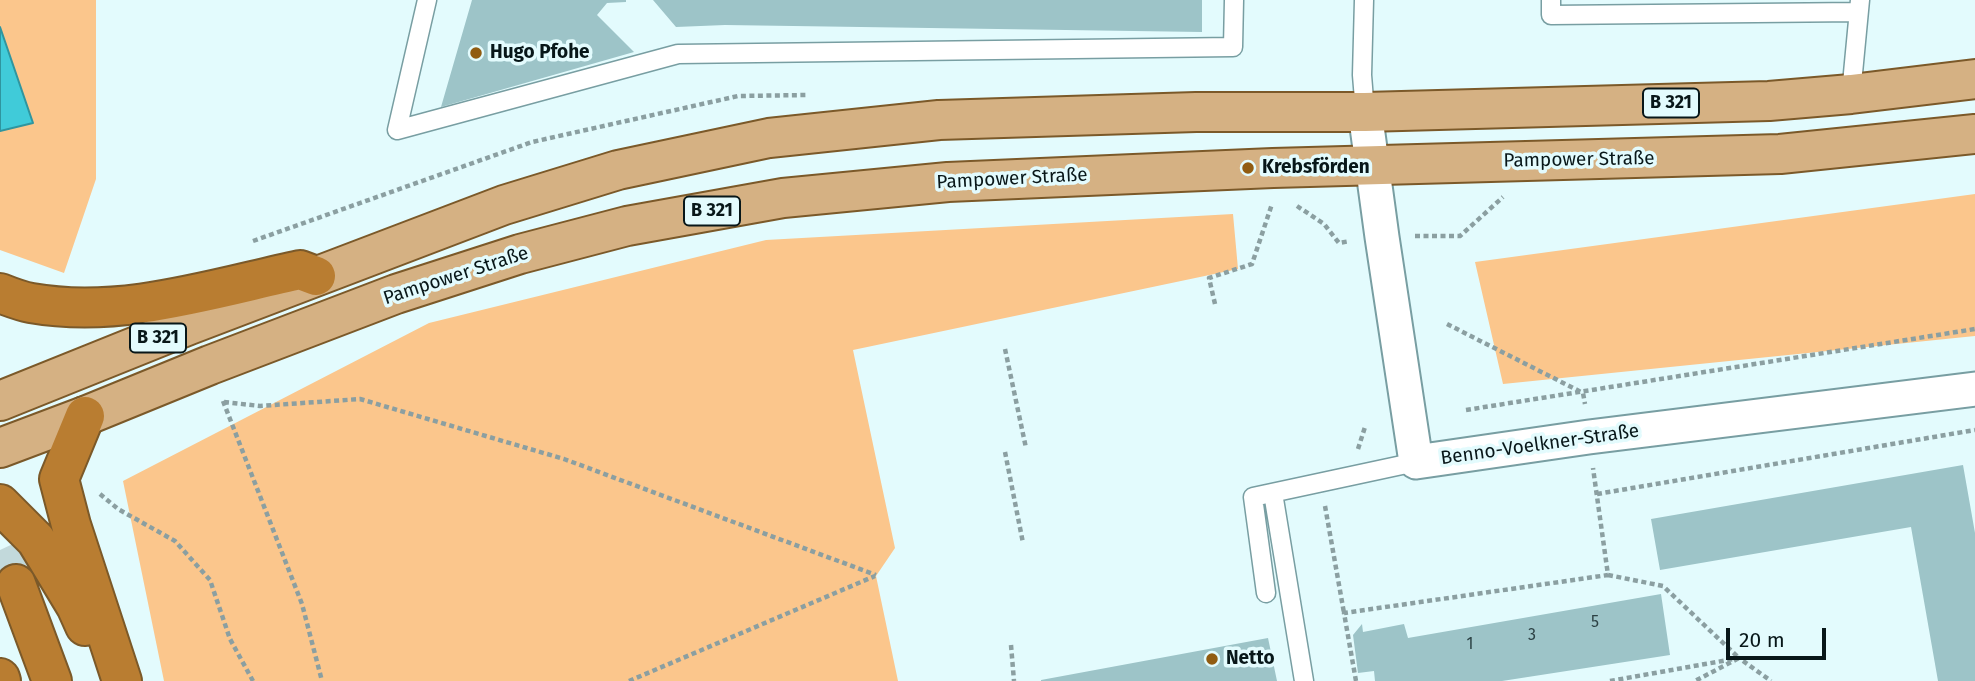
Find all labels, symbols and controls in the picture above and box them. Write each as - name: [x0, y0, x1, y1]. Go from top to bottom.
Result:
- place label: Hugo Pfohe: [490, 42, 590, 64]
- marker: Hugo Pfohe: [468, 45, 484, 61]
- road number: B 321: [1643, 88, 1699, 118]
- street label: Pampower Straße: [1503, 147, 1655, 173]
- place label: Krebsförden: [1262, 157, 1370, 179]
- marker: Krebsförden: [1240, 160, 1256, 176]
- street label: Pampower Straße: [936, 164, 1088, 194]
- road number: B 321: [684, 196, 740, 226]
- street label: Pampower Straße: [381, 242, 531, 310]
- road number: B 321: [130, 324, 186, 352]
- street label: Benno-Voelkner-Straße: [1439, 420, 1641, 470]
- house number: 5: [1591, 613, 1599, 633]
- scale bar: [1730, 614, 1830, 658]
- house number: 3: [1528, 626, 1536, 646]
- text: 20 m: [1739, 627, 1785, 653]
- house number: 1: [1467, 635, 1473, 655]
- place label: Netto: [1226, 648, 1275, 670]
- marker: Netto: [1204, 651, 1220, 667]

